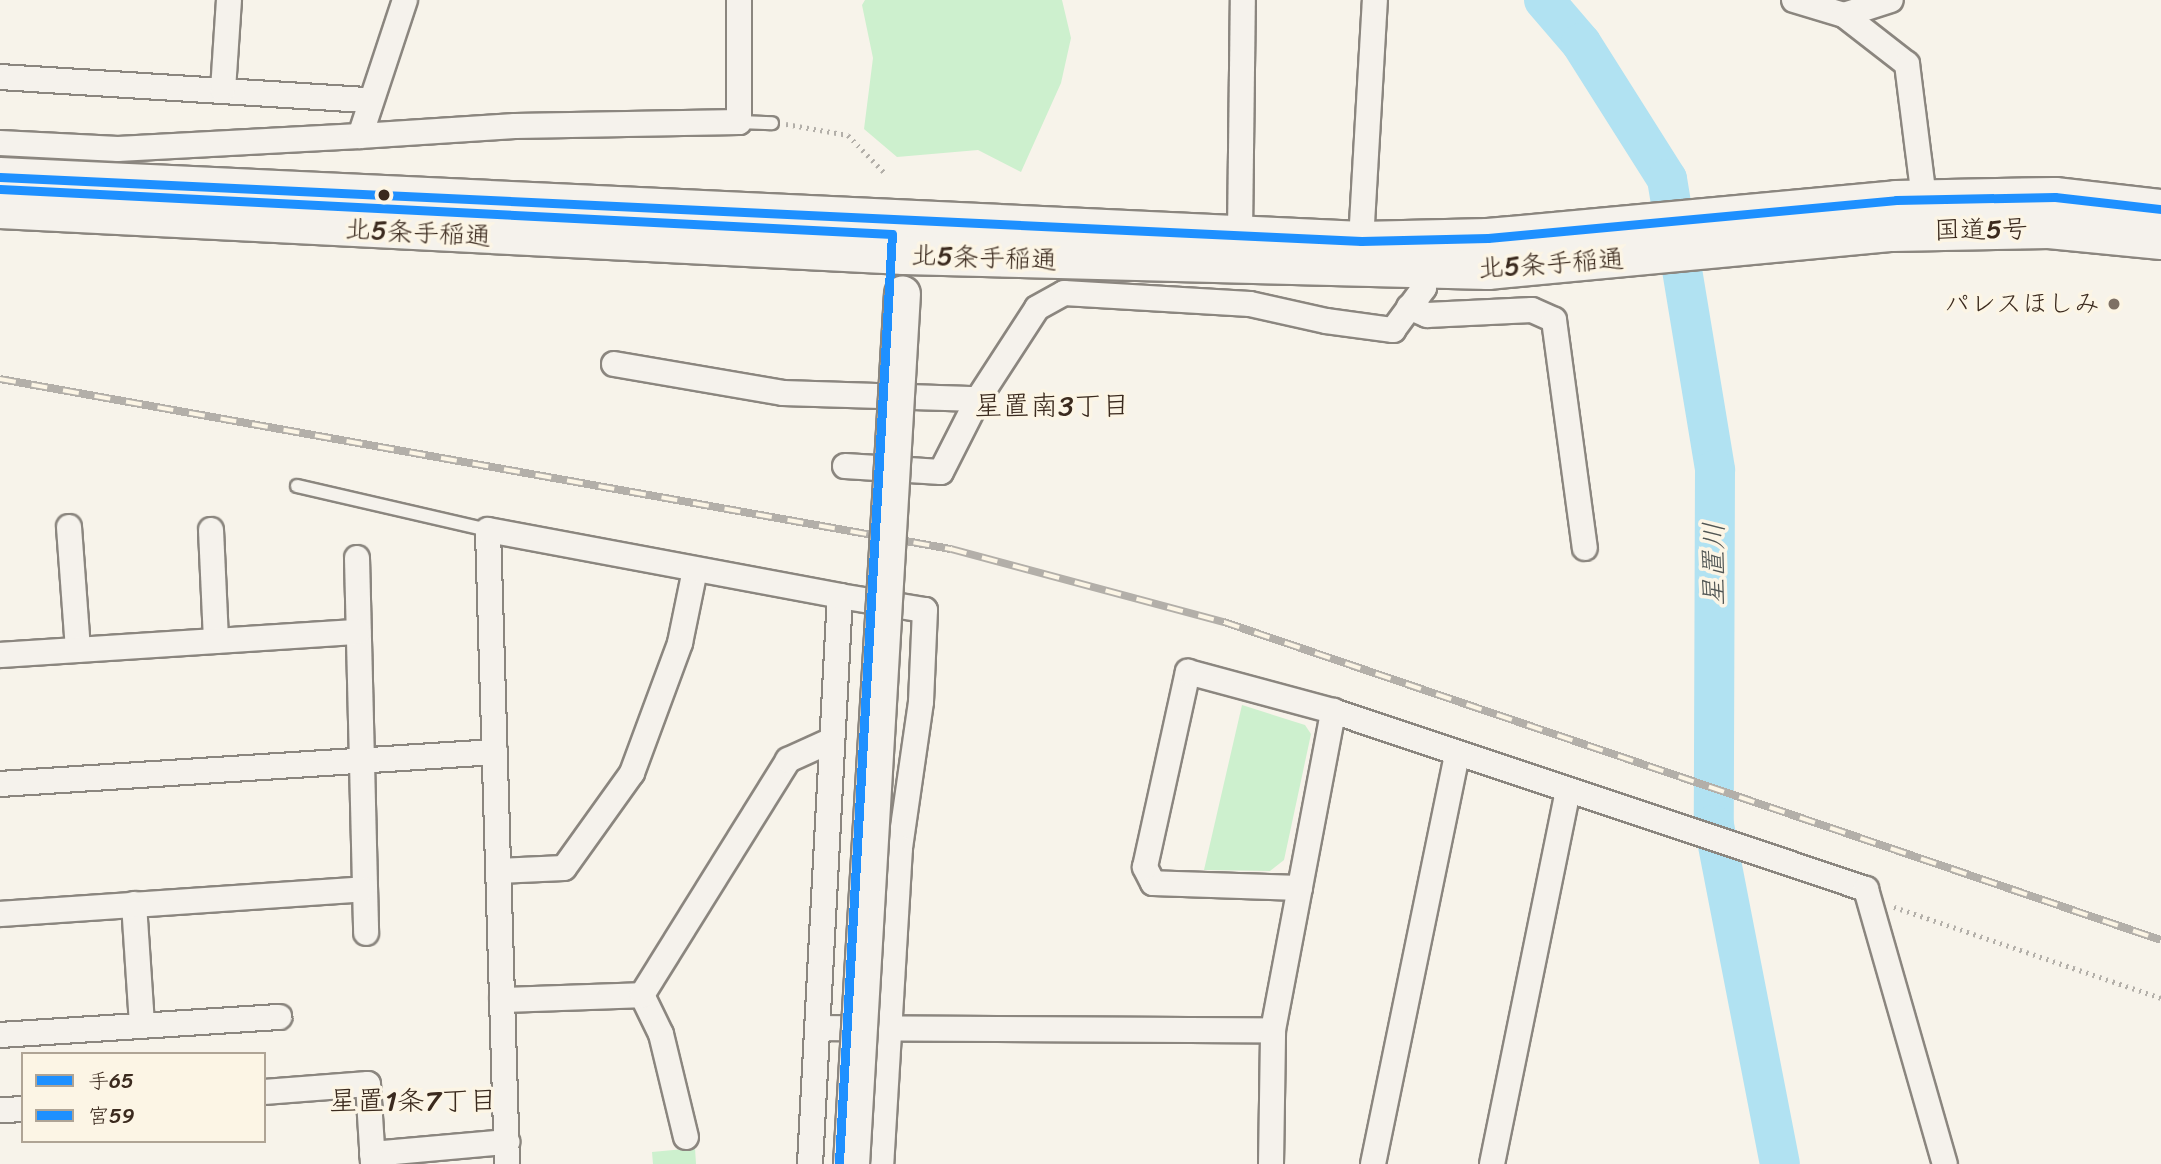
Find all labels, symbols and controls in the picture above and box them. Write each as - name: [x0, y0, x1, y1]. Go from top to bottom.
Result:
- unlabelled marker: [377, 188, 391, 202]
- street label: 北5条手稲通: [344, 214, 492, 252]
- street label: 国道5号: [1934, 214, 2028, 246]
- street label: 北5条手稲通: [911, 240, 1057, 276]
- street label: 北5条手稲通: [1477, 243, 1625, 285]
- place label: パレスほしみ: [1944, 288, 2100, 320]
- marker: パレスほしみ: [2106, 296, 2122, 312]
- district label: 星置南3丁目: [974, 389, 1130, 423]
- water label: 星置川: [1697, 522, 1731, 606]
- legend: [21, 1052, 266, 1143]
- text: 手65: [88, 1062, 134, 1100]
- district label: 星置1条7丁目: [329, 1084, 497, 1118]
- text: 宮59: [88, 1097, 135, 1135]

